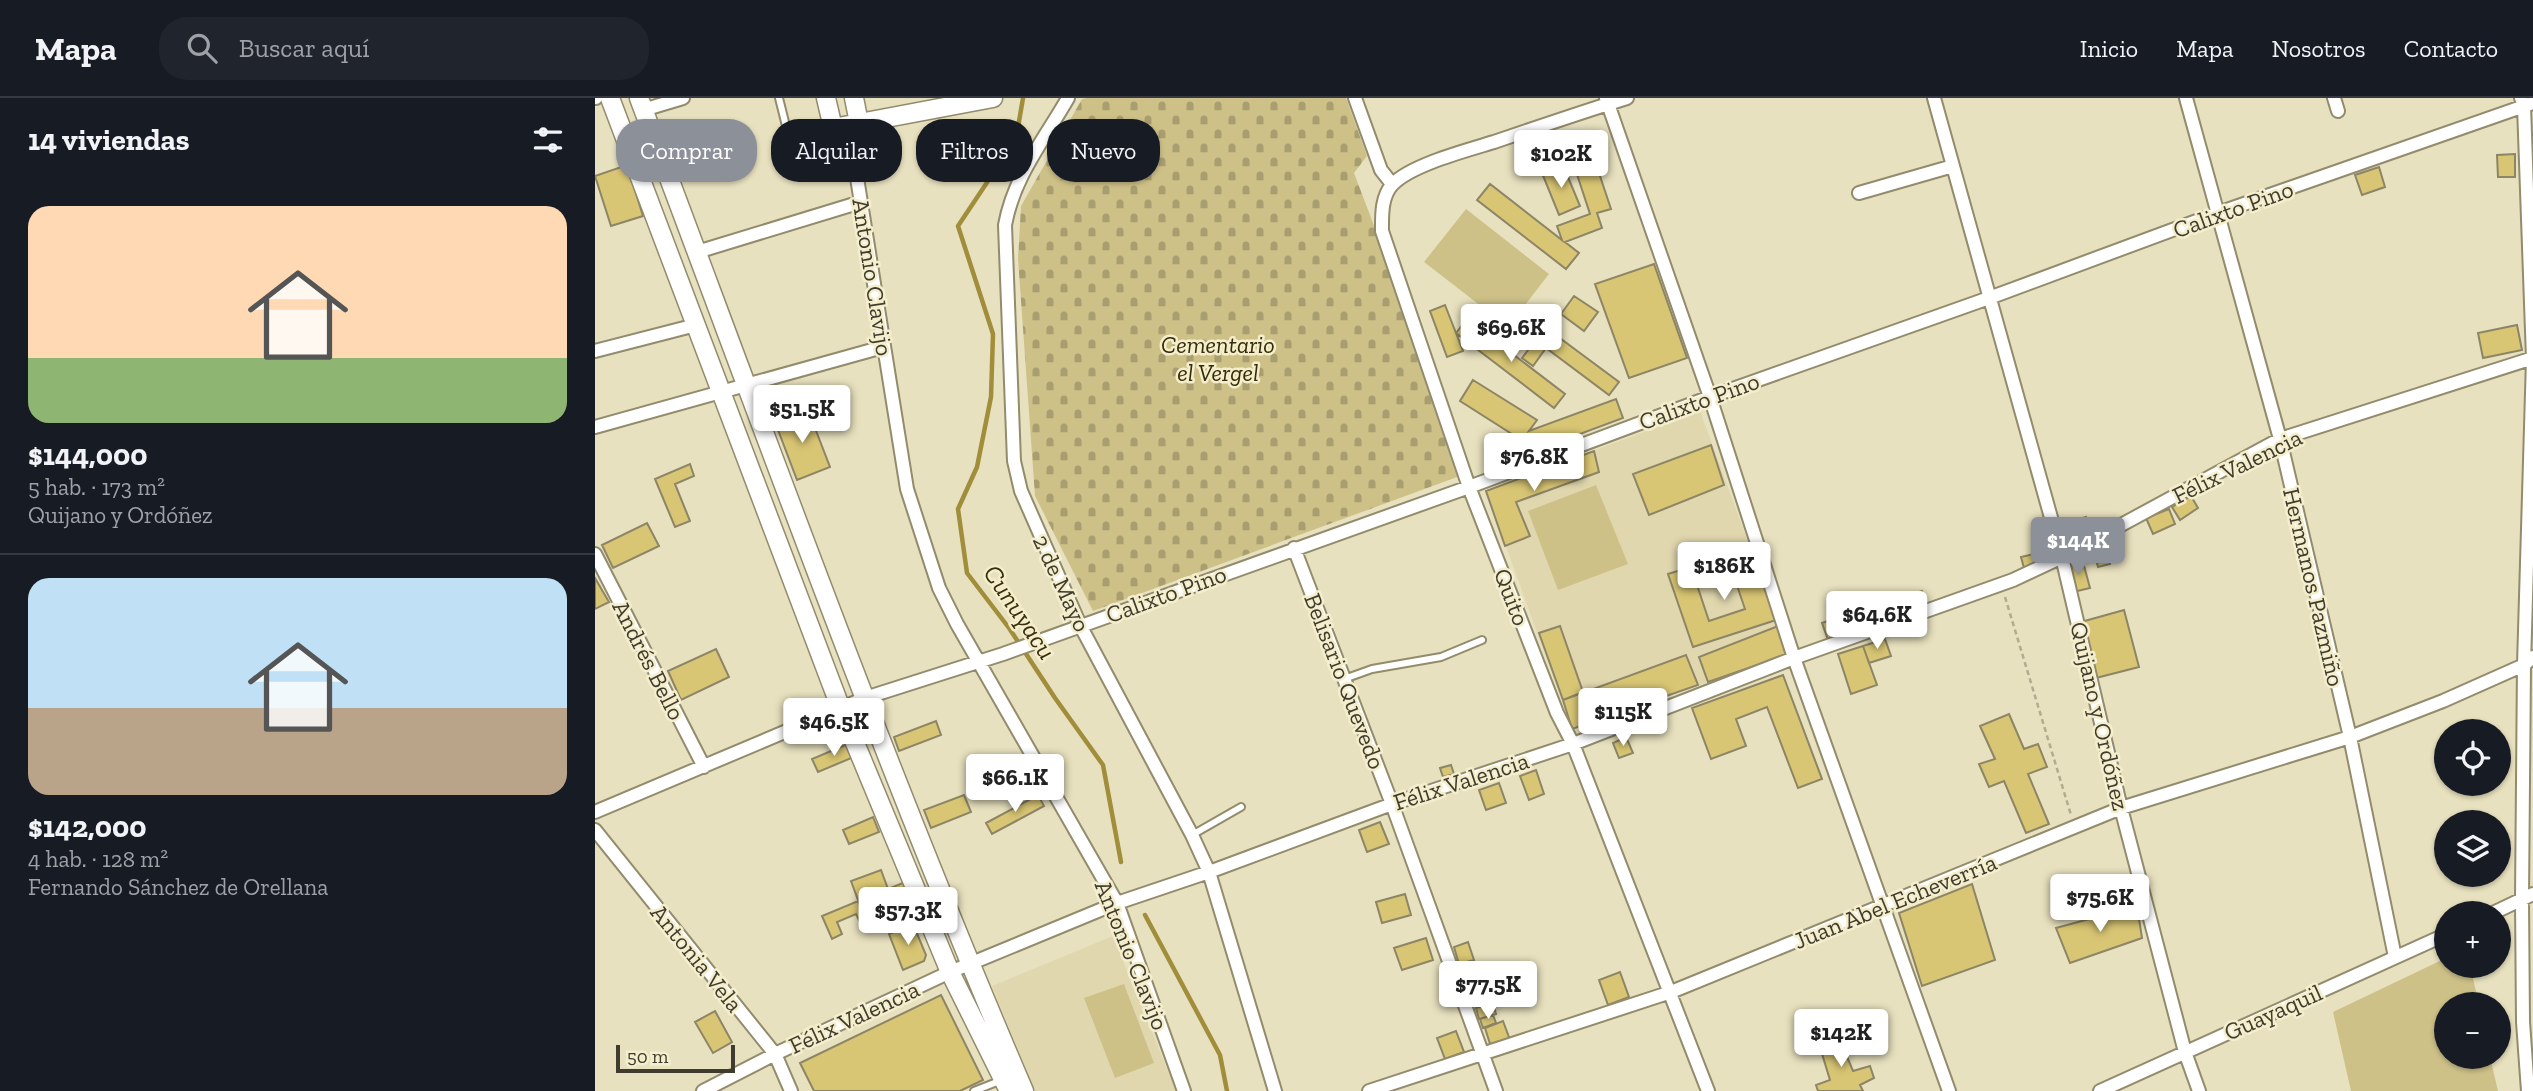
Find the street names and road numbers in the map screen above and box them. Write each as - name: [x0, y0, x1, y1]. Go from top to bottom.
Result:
- street label: Calixto Pino: [2169, 174, 2297, 244]
- street label: Antonio Clavijo: [846, 196, 900, 358]
- street label: Calixto Pino: [1635, 366, 1763, 436]
- street label: Félix Valencia: [2167, 422, 2307, 510]
- street label: Hermanos Pazmiño: [2277, 485, 2351, 689]
- street label: 2 de Mayo: [1027, 530, 1097, 636]
- street label: Calixto Pino: [1102, 559, 1230, 629]
- street label: Quito: [1488, 564, 1536, 630]
- street label: Belisario Quevedo: [1298, 589, 1392, 773]
- street label: Andrés Bello: [606, 595, 692, 725]
- street label: Quijano y Ordóñez: [2064, 619, 2136, 813]
- street label: Félix Valencia: [1390, 745, 1533, 817]
- street label: Juan Abel Echeverría: [1789, 847, 2001, 955]
- street label: Antonio Clavijo: [1089, 876, 1175, 1034]
- street label: Antonia Vela: [645, 898, 750, 1018]
- street label: Félix Valencia: [784, 974, 924, 1060]
- street label: Guayaquil: [2219, 978, 2327, 1046]

